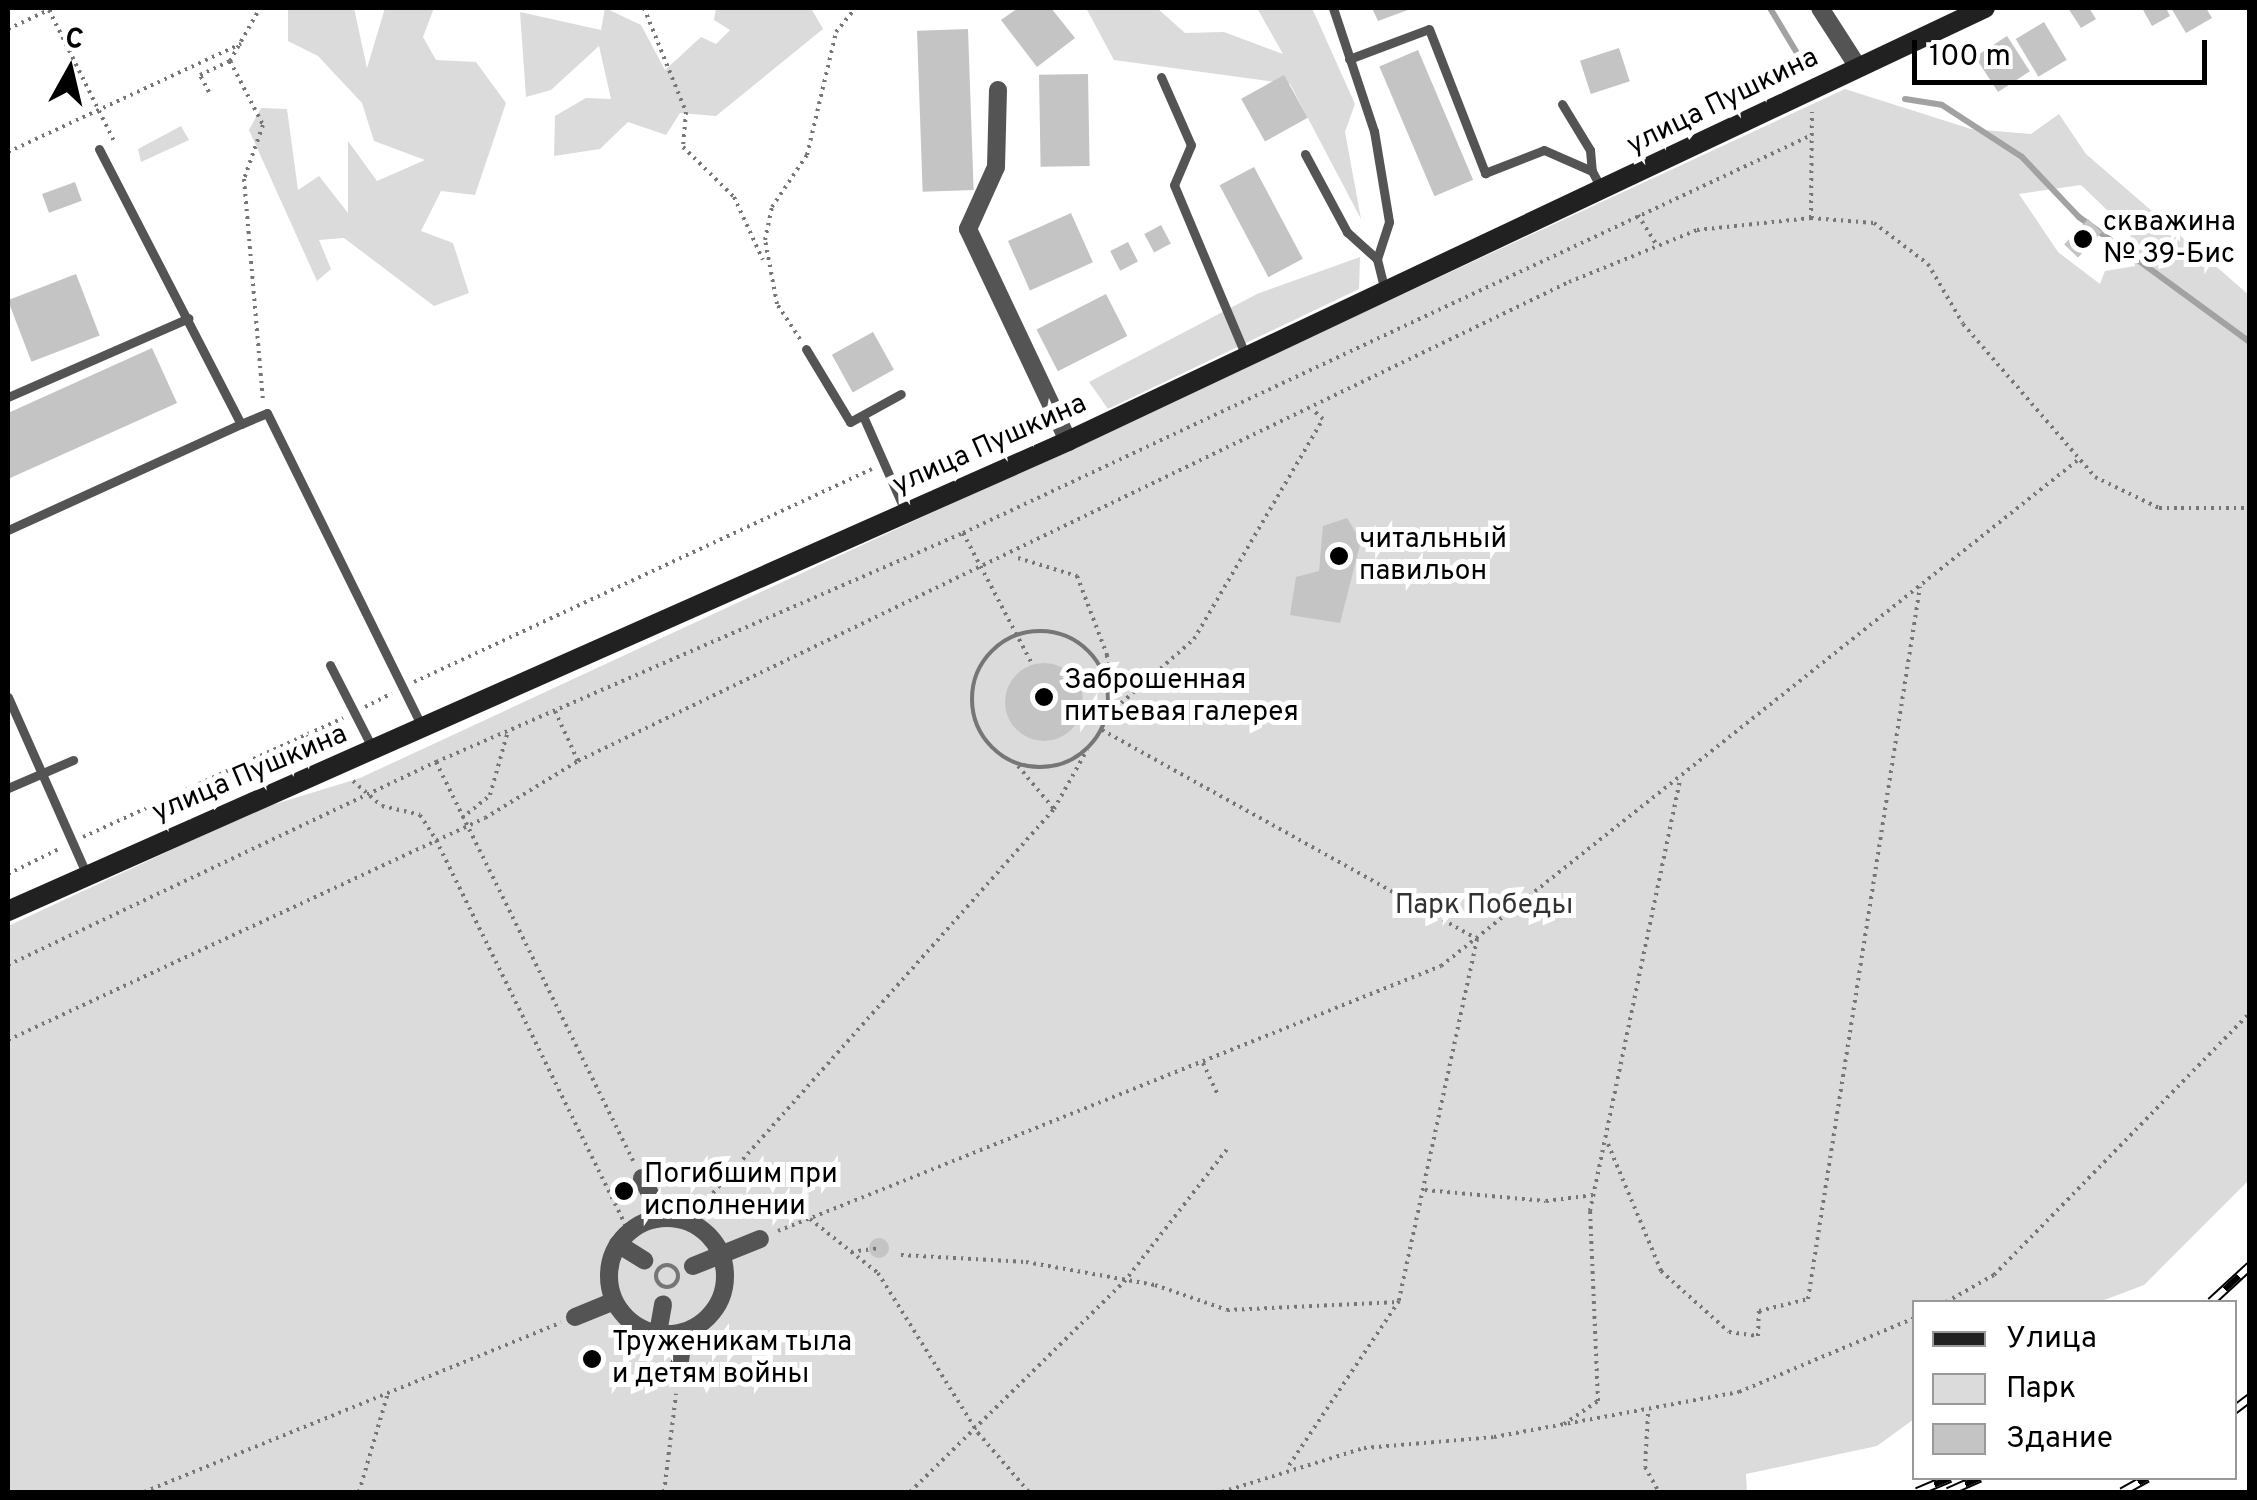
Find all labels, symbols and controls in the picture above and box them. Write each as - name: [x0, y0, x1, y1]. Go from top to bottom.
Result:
- north arrow: [20, 20, 120, 120]
- scale bar: [1917, 20, 2212, 82]
- text: С: [63, 21, 86, 59]
- text: 100 m: [1929, 39, 2011, 76]
- street label: улица Пушкина: [1622, 41, 1824, 163]
- place label: скважина № 39-Бис: [2103, 206, 2236, 272]
- marker: скважина № 39-Бис: [2072, 228, 2094, 250]
- street label: улица Пушкина: [888, 387, 1092, 503]
- place label: читальный павильон: [1359, 523, 1507, 589]
- marker: читальный павильон: [1328, 545, 1350, 567]
- place label: Заброшенная питьевая галерея: [1064, 664, 1299, 730]
- marker: Заброшенная питьевая галерея: [1033, 686, 1055, 708]
- street label: улица Пушкина: [148, 718, 352, 830]
- park label: Парк Победы: [1395, 889, 1573, 923]
- place label: Погибшим при исполнении: [644, 1158, 838, 1224]
- marker: Погибшим при исполнении: [613, 1180, 635, 1202]
- legend: [1912, 1300, 2237, 1480]
- text: Улица: [2006, 1321, 2097, 1358]
- place label: Труженикам тыла и детям войны: [612, 1326, 852, 1392]
- marker: Труженикам тыла и детям войны: [581, 1348, 603, 1370]
- text: Парк: [2006, 1371, 2076, 1408]
- text: Здание: [2006, 1421, 2113, 1458]

